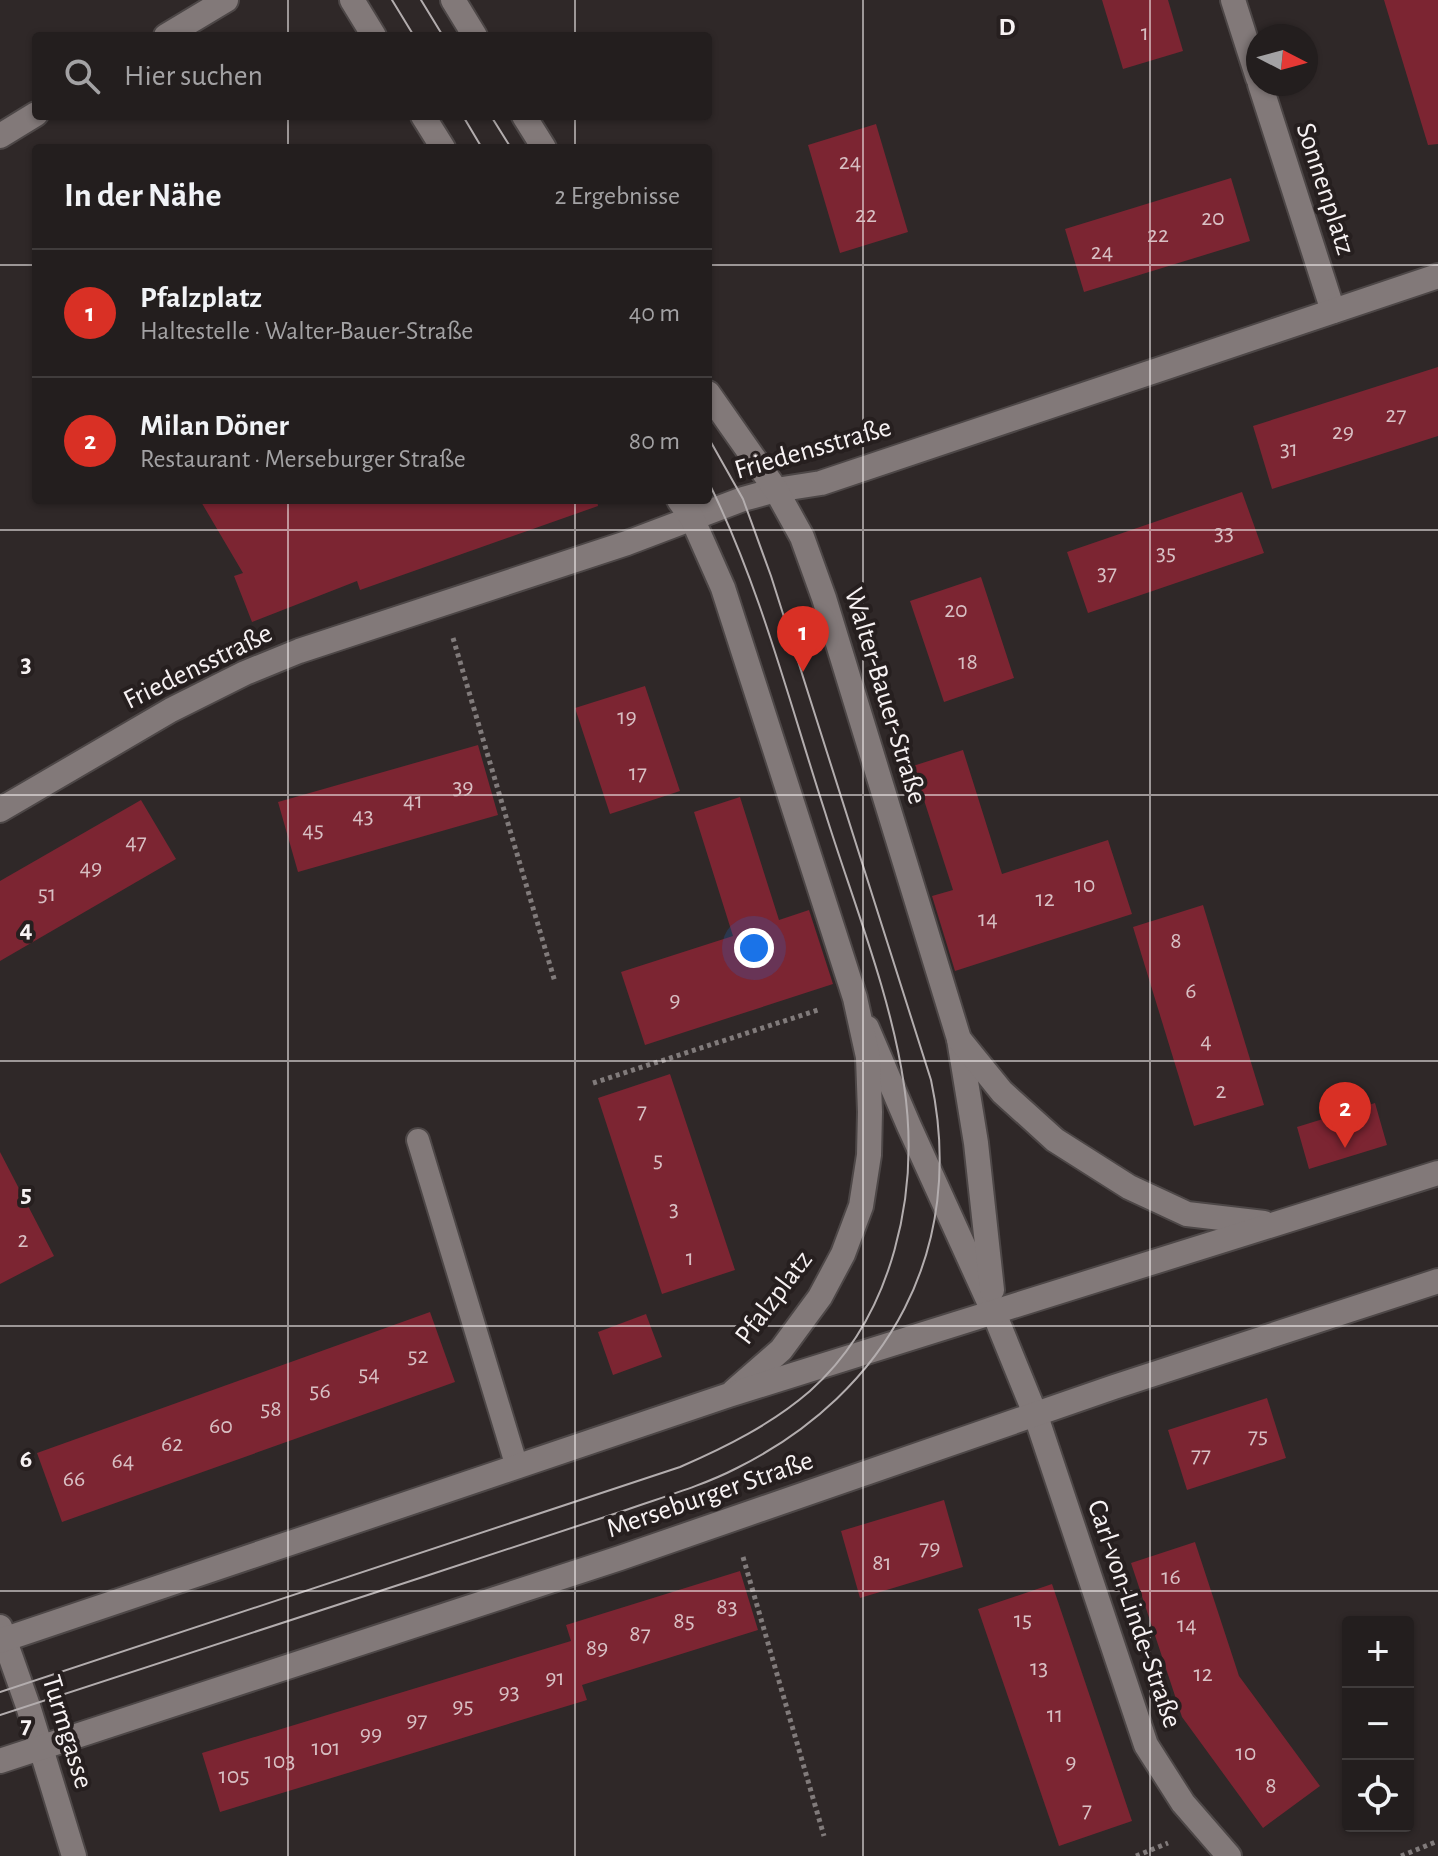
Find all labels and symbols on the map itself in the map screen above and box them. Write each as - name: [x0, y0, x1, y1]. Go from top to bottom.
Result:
- text: D: [998, 14, 1016, 40]
- house number: 1: [1141, 21, 1149, 45]
- north arrow: [1246, 24, 1318, 96]
- street label: Sonnenplatz: [1291, 120, 1359, 258]
- house number: 24: [839, 150, 861, 174]
- house number: 22: [855, 203, 877, 227]
- house number: 20: [1201, 206, 1225, 230]
- house number: 22: [1147, 223, 1169, 247]
- house number: 24: [1091, 240, 1113, 264]
- house number: 27: [1386, 403, 1406, 427]
- street label: Friedensstraße: [732, 413, 894, 485]
- house number: 29: [1332, 420, 1354, 444]
- house number: 31: [1280, 437, 1298, 461]
- house number: 33: [1214, 521, 1234, 545]
- house number: 35: [1156, 541, 1176, 565]
- house number: 37: [1097, 561, 1117, 585]
- street label: Walter-Bauer-Straße: [839, 584, 931, 808]
- house number: 20: [944, 598, 968, 622]
- pin: 1: [777, 606, 829, 672]
- street label: Friedensstraße: [119, 619, 277, 715]
- house number: 18: [958, 650, 978, 674]
- text: 3: [20, 651, 32, 677]
- house number: 19: [617, 705, 637, 729]
- house number: 17: [629, 761, 647, 785]
- house number: 39: [452, 775, 474, 799]
- house number: 41: [403, 789, 423, 813]
- house number: 43: [352, 804, 374, 828]
- house number: 45: [302, 818, 324, 842]
- house number: 47: [125, 830, 147, 854]
- house number: 49: [80, 856, 102, 880]
- house number: 10: [1075, 873, 1095, 897]
- house number: 51: [38, 882, 56, 906]
- house number: 12: [1035, 887, 1055, 911]
- house number: 14: [978, 907, 998, 931]
- text: 4: [19, 916, 33, 942]
- your location: [734, 928, 774, 968]
- house number: 8: [1170, 929, 1182, 953]
- house number: 6: [1185, 979, 1197, 1003]
- house number: 9: [669, 988, 681, 1012]
- house number: 4: [1200, 1029, 1212, 1053]
- house number: 2: [1216, 1079, 1227, 1103]
- pin: 2: [1319, 1082, 1371, 1148]
- house number: 7: [637, 1099, 647, 1123]
- house number: 5: [653, 1148, 663, 1172]
- text: 5: [20, 1181, 32, 1207]
- house number: 3: [669, 1197, 679, 1221]
- house number: 2: [18, 1228, 29, 1252]
- house number: 1: [686, 1246, 694, 1270]
- street label: Pfalzplatz: [730, 1246, 818, 1350]
- house number: 52: [408, 1344, 429, 1368]
- house number: 54: [358, 1362, 380, 1386]
- house number: 56: [309, 1379, 331, 1403]
- house number: 58: [260, 1397, 282, 1421]
- house number: 60: [209, 1414, 233, 1438]
- house number: 75: [1248, 1424, 1268, 1448]
- house number: 62: [161, 1432, 183, 1456]
- house number: 77: [1191, 1443, 1211, 1467]
- text: 6: [20, 1446, 32, 1472]
- street label: Merseburger Straße: [603, 1446, 817, 1544]
- house number: 64: [112, 1449, 134, 1473]
- house number: 66: [63, 1467, 85, 1491]
- street label: Carl-von-Linde-Straße: [1082, 1496, 1186, 1732]
- house number: 79: [919, 1536, 941, 1560]
- house number: 81: [872, 1551, 892, 1575]
- house number: 16: [1161, 1565, 1181, 1589]
- house number: 83: [716, 1595, 738, 1619]
- house number: 15: [1014, 1608, 1032, 1632]
- house number: 85: [673, 1609, 695, 1633]
- house number: 14: [1177, 1613, 1197, 1637]
- house number: 87: [629, 1622, 651, 1646]
- house number: 89: [586, 1636, 608, 1660]
- house number: 13: [1030, 1656, 1048, 1680]
- house number: 12: [1193, 1662, 1213, 1686]
- house number: 91: [545, 1666, 565, 1690]
- street label: Turmgasse: [37, 1672, 97, 1792]
- house number: 93: [498, 1680, 520, 1704]
- house number: 95: [452, 1694, 474, 1718]
- house number: 11: [1047, 1703, 1063, 1727]
- house number: 97: [406, 1708, 428, 1732]
- text: 7: [20, 1712, 32, 1738]
- house number: 99: [360, 1722, 382, 1746]
- house number: 101: [311, 1736, 341, 1760]
- house number: 10: [1236, 1741, 1256, 1765]
- house number: 103: [265, 1749, 295, 1773]
- house number: 9: [1065, 1750, 1077, 1774]
- house number: 105: [219, 1764, 249, 1788]
- house number: 8: [1265, 1774, 1277, 1798]
- house number: 7: [1082, 1798, 1092, 1822]

